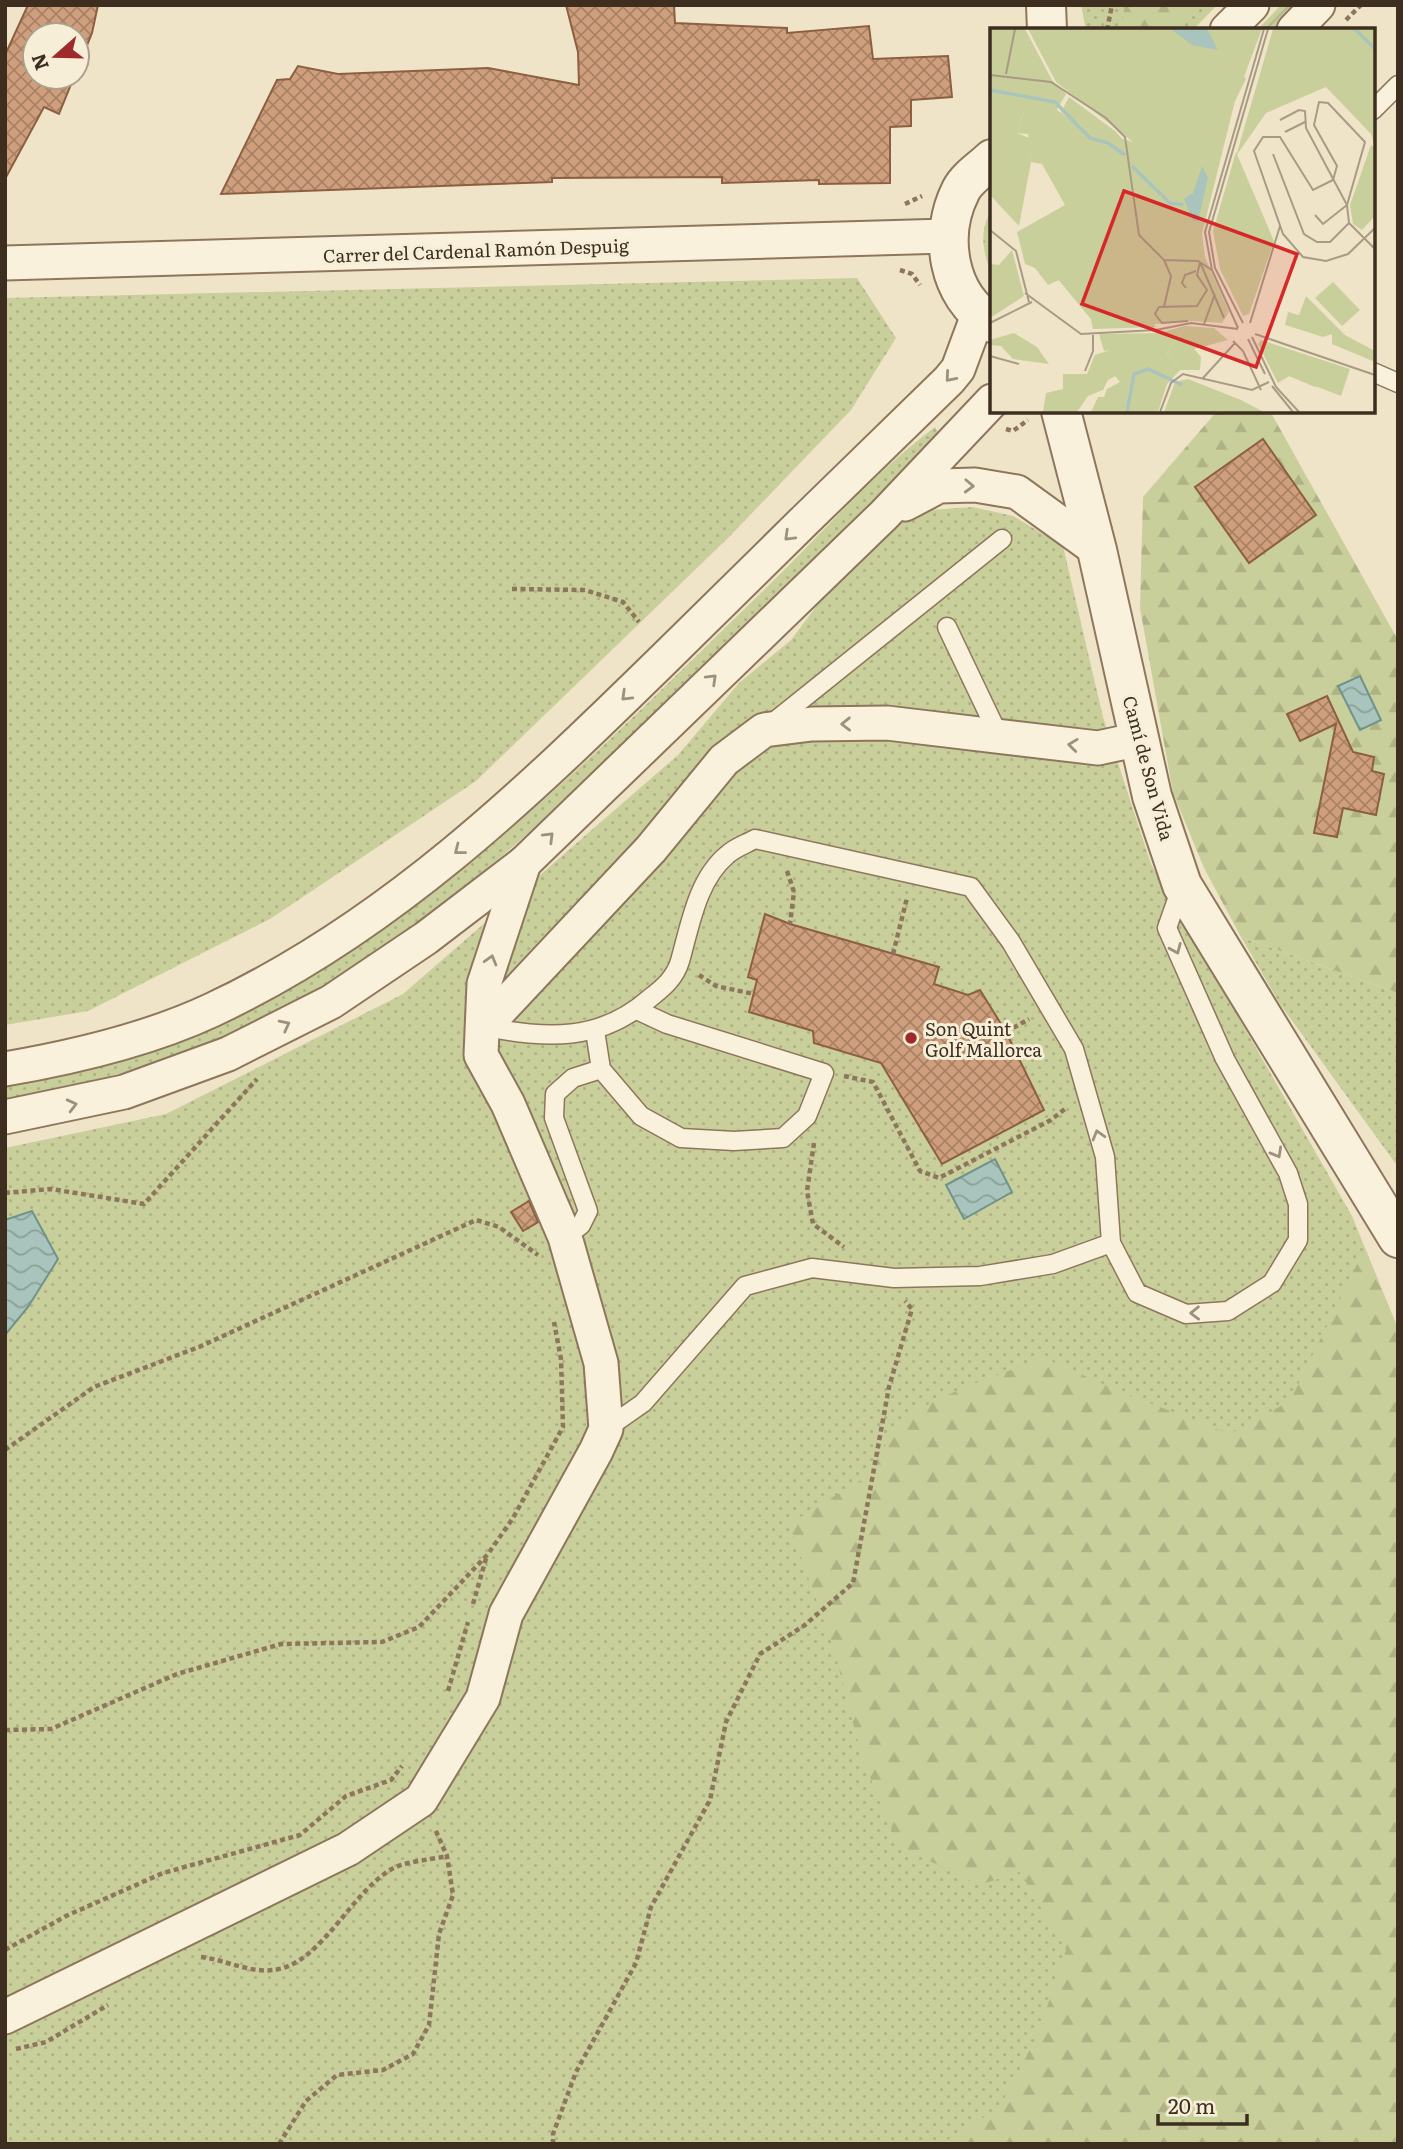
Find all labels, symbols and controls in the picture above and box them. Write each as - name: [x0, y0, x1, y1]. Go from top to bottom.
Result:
- north arrow: [21, 21, 91, 91]
- inset map: [990, 28, 1375, 413]
- text: N: [23, 50, 55, 74]
- street label: Carrer del Cardenal Ramón Despuig: [323, 231, 630, 269]
- one-way arrow: [946, 369, 959, 382]
- one-way arrow: [964, 478, 975, 493]
- one-way arrow: [784, 528, 797, 541]
- one-way arrow: [704, 674, 717, 687]
- one-way arrow: [621, 687, 634, 700]
- street label: Camí de Son Vida: [1117, 692, 1181, 844]
- one-way arrow: [841, 716, 851, 732]
- one-way arrow: [1067, 738, 1078, 753]
- one-way arrow: [540, 833, 553, 846]
- one-way arrow: [455, 842, 467, 855]
- one-way arrow: [1168, 942, 1182, 954]
- one-way arrow: [483, 954, 498, 966]
- place label: Son Quint Golf Mallorca: [925, 1015, 1042, 1063]
- one-way arrow: [278, 1020, 290, 1034]
- marker: Son Quint Golf Mallorca: [903, 1030, 919, 1046]
- one-way arrow: [66, 1099, 78, 1113]
- one-way arrow: [1092, 1129, 1107, 1141]
- one-way arrow: [1269, 1145, 1282, 1158]
- one-way arrow: [1189, 1305, 1200, 1321]
- scale bar: [1158, 2082, 1247, 2126]
- text: 20 m: [1168, 2089, 1215, 2120]

